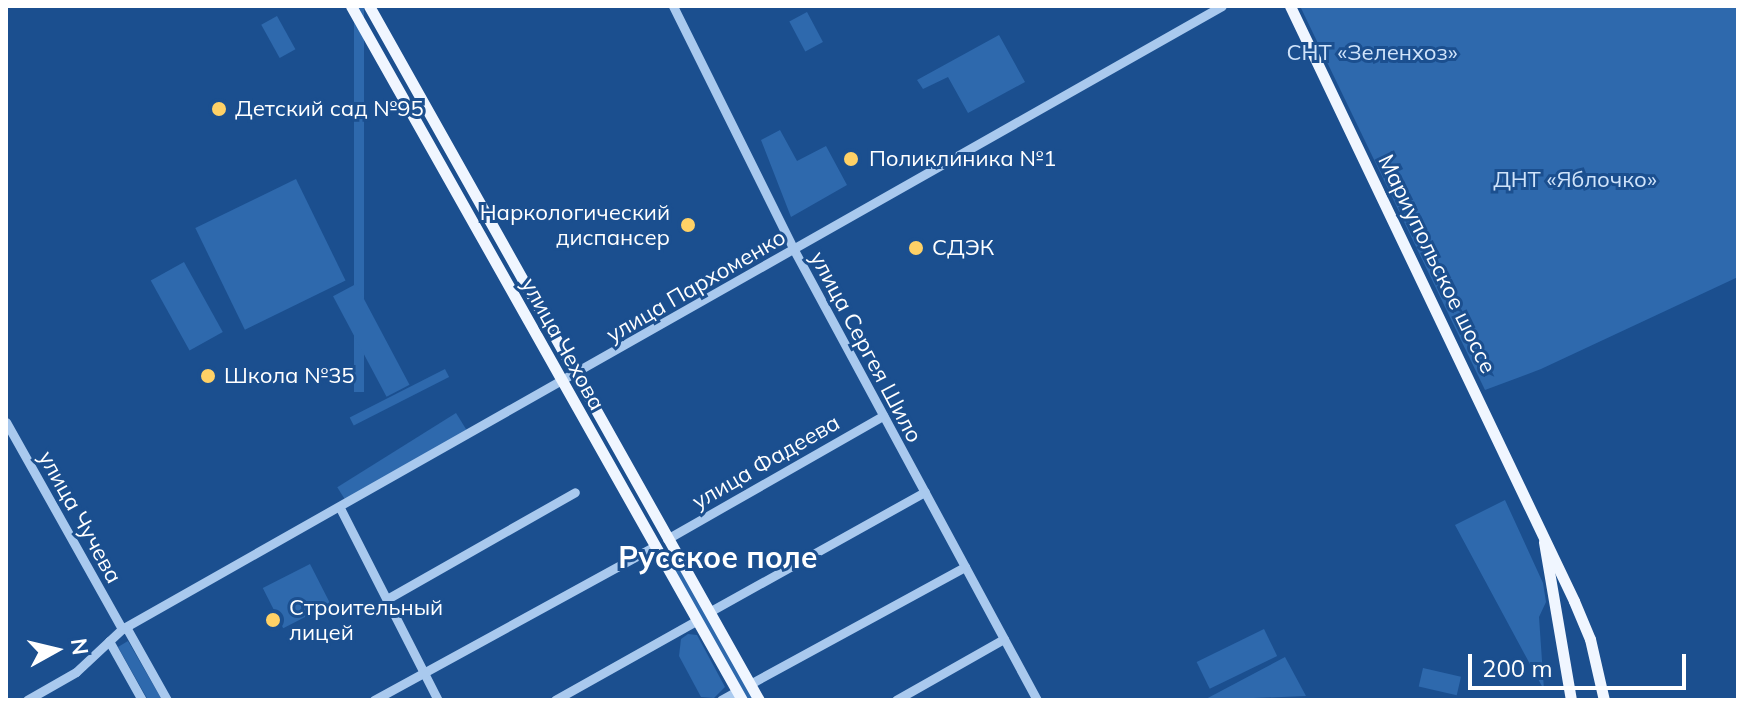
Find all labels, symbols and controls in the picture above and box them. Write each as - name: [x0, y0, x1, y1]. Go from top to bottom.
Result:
- park label: СНТ «Зеленхоз»: [1286, 40, 1458, 66]
- place label: Детский сад №95: [235, 96, 424, 122]
- marker: Детский сад №95: [210, 100, 228, 118]
- place label: Поликлиника №1: [869, 146, 1057, 172]
- marker: Поликлиника №1: [840, 148, 862, 170]
- street label: Мариупольское шоссе: [1372, 150, 1502, 378]
- park label: ДНТ «Яблочко»: [1493, 167, 1657, 193]
- place label: Наркологический диспансер: [480, 199, 670, 250]
- marker: Наркологический диспансер: [677, 214, 699, 236]
- street label: улица Пархоменко: [602, 224, 790, 348]
- place label: СДЭК: [932, 235, 994, 261]
- marker: СДЭК: [907, 239, 925, 257]
- street label: улица Сергея Шило: [804, 247, 928, 447]
- street label: улица Чехова: [516, 273, 610, 415]
- place label: Школа №35: [224, 363, 355, 389]
- marker: Школа №35: [199, 367, 217, 385]
- street label: улица Фадеева: [688, 409, 844, 515]
- street label: улица Чучева: [33, 446, 127, 588]
- district label: Русское поле: [618, 539, 818, 575]
- place label: Строительный лицей: [289, 594, 443, 646]
- north arrow: [16, 610, 96, 690]
- marker: Строительный лицей: [264, 611, 282, 629]
- text: N: [65, 636, 95, 657]
- scale bar: [1472, 638, 1690, 688]
- text: 200 m: [1482, 653, 1553, 683]

